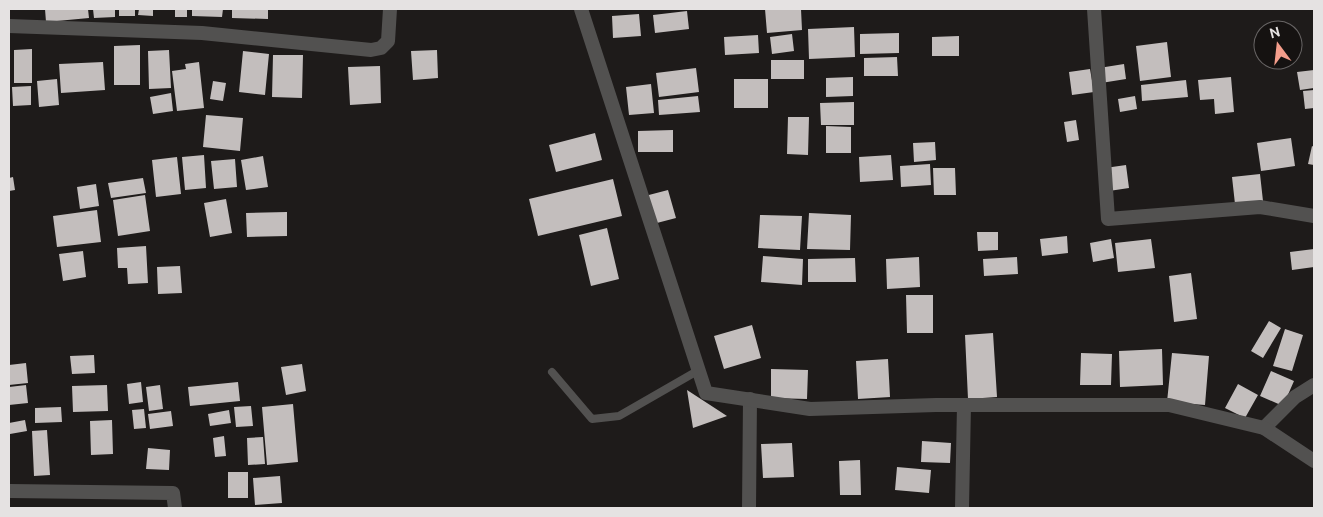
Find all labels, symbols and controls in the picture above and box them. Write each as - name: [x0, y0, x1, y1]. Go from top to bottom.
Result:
- north arrow: [1253, 20, 1303, 70]
- text: N: [1268, 23, 1282, 42]

